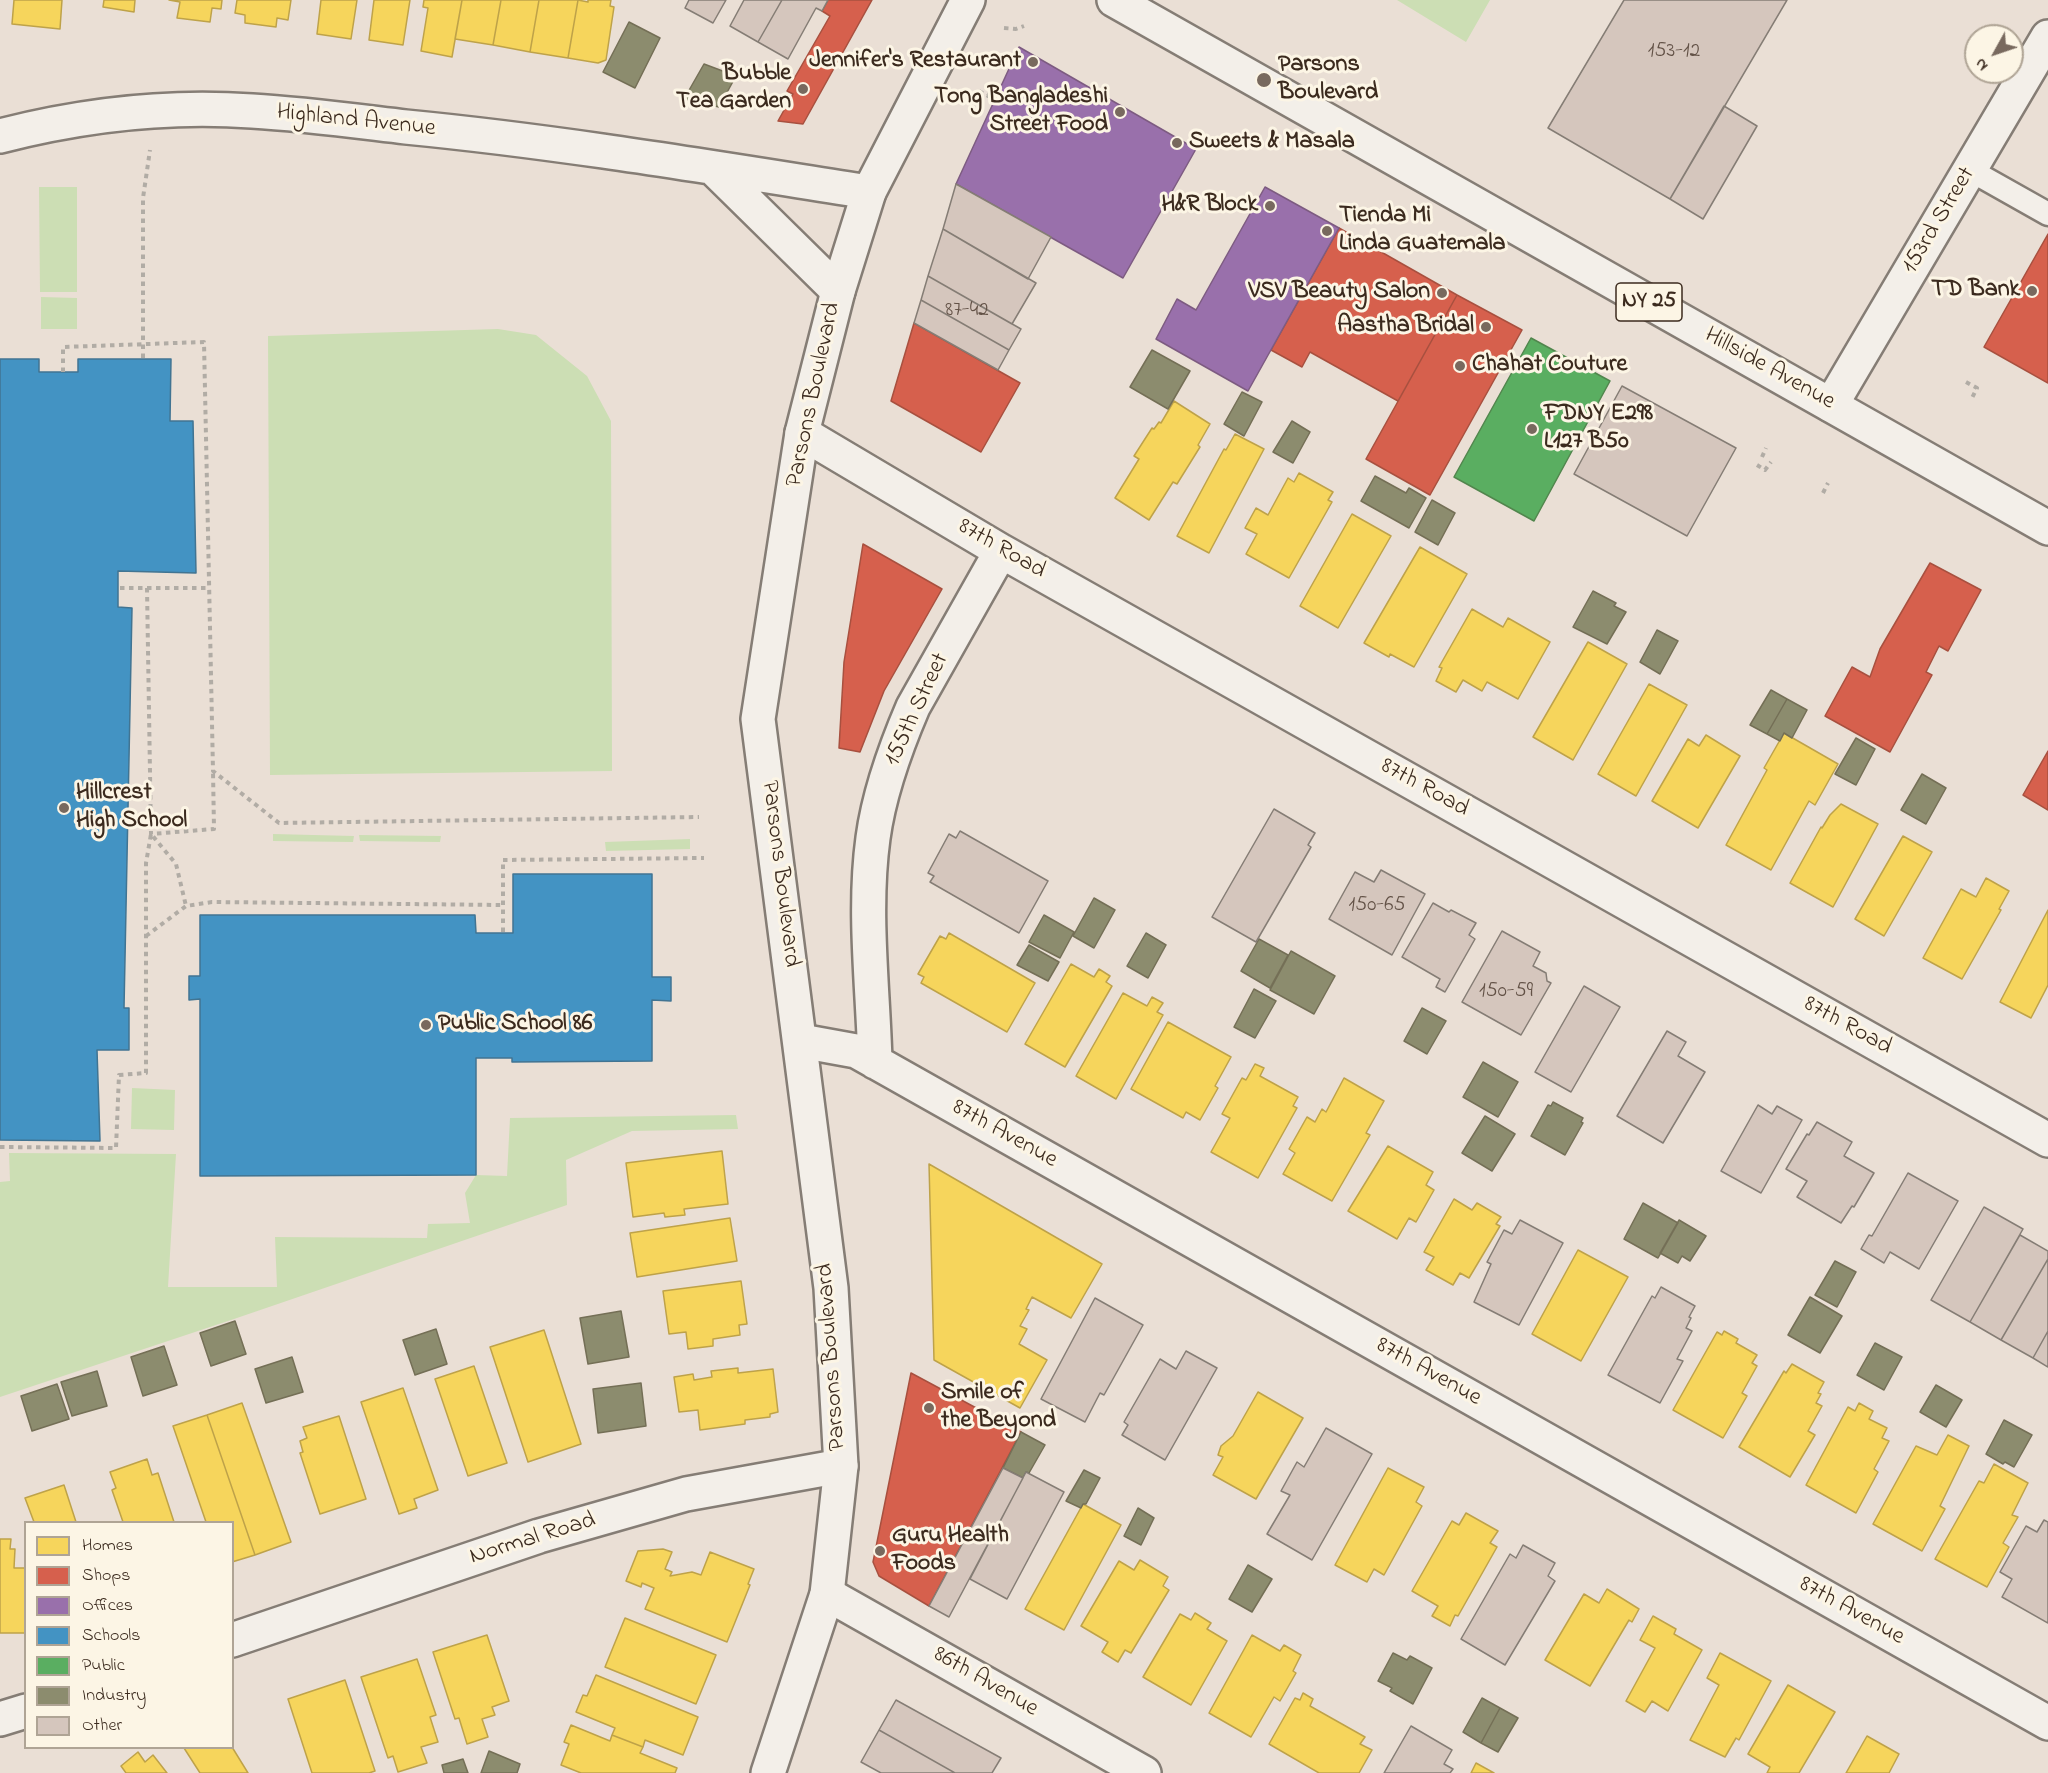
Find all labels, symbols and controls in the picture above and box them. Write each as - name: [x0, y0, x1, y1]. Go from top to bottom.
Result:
- north arrow: [1964, 24, 2024, 84]
- house number: 153-12: [1648, 40, 1700, 66]
- place label: Jennifer's Restaurant: [809, 48, 1021, 76]
- place label: Parsons Boulevard: [1278, 52, 1378, 108]
- text: N: [1969, 52, 1994, 76]
- marker: Jennifer's Restaurant: [1026, 55, 1040, 69]
- place label: Bubble Tea Garden: [676, 61, 791, 117]
- marker: Parsons Boulevard: [1255, 71, 1273, 89]
- marker: Bubble Tea Garden: [796, 82, 810, 96]
- place label: Tong Bangladeshi Street Food: [934, 84, 1108, 140]
- street label: Highland Avenue: [275, 99, 437, 145]
- marker: Tong Bangladeshi Street Food: [1113, 105, 1127, 119]
- place label: Sweets & Masala: [1189, 129, 1355, 157]
- marker: Sweets & Masala: [1170, 136, 1184, 150]
- street label: 153rd Street: [1897, 163, 1983, 279]
- place label: H&R Block: [1161, 192, 1258, 220]
- marker: H&R Block: [1263, 199, 1277, 213]
- place label: Tienda Mi Linda Guatemala: [1339, 203, 1506, 259]
- marker: Tienda Mi Linda Guatemala: [1320, 224, 1334, 238]
- place label: TD Bank: [1931, 277, 2020, 305]
- place label: VSV Beauty Salon: [1248, 279, 1430, 307]
- road number: NY 25: [1616, 283, 1682, 321]
- marker: TD Bank: [2025, 284, 2039, 298]
- marker: VSV Beauty Salon: [1435, 286, 1449, 300]
- house number: 87-42: [945, 299, 989, 325]
- street label: Parsons Boulevard: [781, 300, 849, 490]
- place label: Aastha Bridal: [1337, 313, 1474, 341]
- marker: Aastha Bridal: [1479, 320, 1493, 334]
- street label: Hillside Avenue: [1699, 322, 1839, 418]
- place label: Chahat Couture: [1472, 352, 1627, 380]
- marker: Chahat Couture: [1453, 359, 1467, 373]
- place label: FDNY E298 L127 B50: [1544, 401, 1653, 457]
- marker: FDNY E298 L127 B50: [1525, 422, 1539, 436]
- street label: 87th Road: [952, 513, 1050, 587]
- street label: 155th Street: [879, 649, 957, 771]
- street label: 87th Road: [1375, 753, 1473, 825]
- street label: Parsons Boulevard: [753, 779, 805, 969]
- place label: Hillcrest High School: [76, 780, 187, 836]
- marker: Hillcrest High School: [57, 801, 71, 815]
- house number: 150-65: [1349, 894, 1405, 920]
- house number: 150-59: [1479, 980, 1533, 1006]
- street label: 87th Road: [1798, 991, 1896, 1063]
- place label: Public School 86: [438, 1011, 592, 1039]
- marker: Public School 86: [419, 1018, 433, 1032]
- street label: 87th Avenue: [946, 1094, 1062, 1176]
- street label: Parsons Boulevard: [812, 1262, 854, 1452]
- street label: 87th Avenue: [1370, 1332, 1486, 1414]
- place label: Smile of the Beyond: [941, 1380, 1056, 1436]
- marker: Smile of the Beyond: [922, 1401, 936, 1415]
- street label: Normal Road: [467, 1507, 599, 1573]
- legend: [24, 1521, 234, 1749]
- place label: Guru Health Foods: [892, 1523, 1009, 1579]
- text: Homes: [82, 1533, 133, 1559]
- marker: Guru Health Foods: [873, 1544, 887, 1558]
- text: Shops: [82, 1563, 130, 1589]
- street label: 87th Avenue: [1793, 1571, 1909, 1653]
- text: Offices: [82, 1593, 133, 1619]
- text: Schools: [82, 1623, 140, 1649]
- street label: 86th Avenue: [927, 1641, 1043, 1725]
- text: Public: [82, 1653, 125, 1679]
- text: Industry: [82, 1683, 146, 1709]
- text: Other: [82, 1713, 122, 1739]

